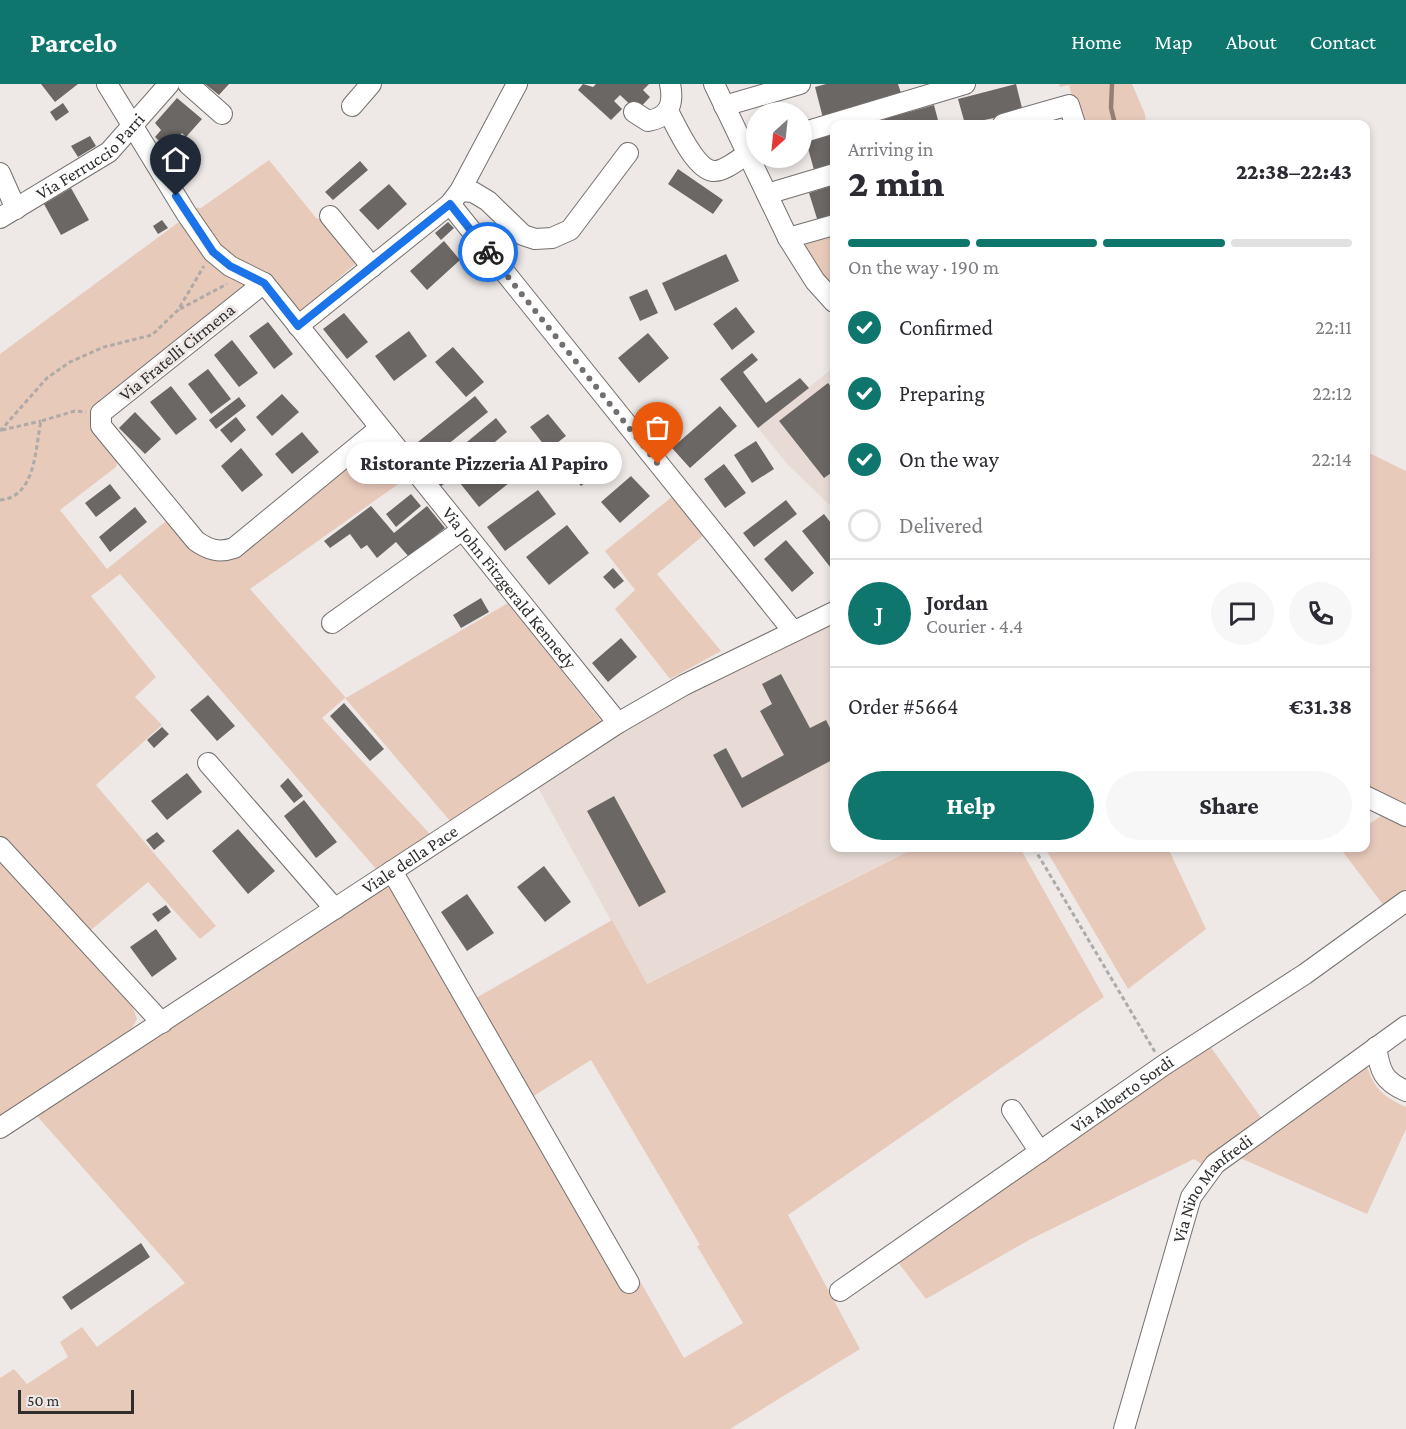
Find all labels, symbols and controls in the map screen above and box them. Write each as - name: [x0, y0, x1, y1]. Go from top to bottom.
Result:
- text: Parcelo: [30, 27, 117, 58]
- text: Home: [1071, 30, 1121, 54]
- text: Map: [1154, 30, 1193, 54]
- text: About: [1226, 30, 1277, 54]
- text: Contact: [1310, 30, 1376, 54]
- north arrow: [746, 102, 812, 168]
- map controls: [746, 102, 812, 168]
- street label: Via Ferruccio Parri: [33, 109, 149, 204]
- pin: [150, 134, 201, 196]
- text: Arriving in: [848, 138, 933, 160]
- icon: home: [159, 143, 192, 176]
- text: 22:38–22:43: [1236, 159, 1352, 184]
- text: 2 min: [848, 161, 944, 204]
- courier: [458, 222, 518, 282]
- icon: bike: [472, 236, 505, 269]
- text: On the way · 190 m: [848, 256, 999, 278]
- street label: Via Fratelli Cirmena: [115, 299, 239, 405]
- icon: check: [848, 311, 881, 344]
- text: Confirmed: [899, 315, 993, 340]
- text: 22:11: [1315, 316, 1352, 338]
- icon: check: [848, 377, 881, 410]
- text: Preparing: [899, 381, 985, 406]
- text: 22:12: [1312, 382, 1352, 404]
- pin: [632, 402, 683, 464]
- icon: bag: [641, 411, 674, 444]
- callout: Ristorante Pizzeria Al Papiro: [346, 443, 622, 485]
- icon: check: [848, 443, 881, 476]
- text: On the way: [899, 447, 999, 472]
- text: 22:14: [1312, 448, 1352, 470]
- text: Ristorante Pizzeria Al Papiro: [360, 452, 608, 474]
- street label: Via John Fitzgerald Kennedy: [438, 503, 581, 673]
- text: Delivered: [899, 513, 983, 538]
- button: chat: [1211, 582, 1274, 645]
- button: phone: [1289, 582, 1352, 645]
- text: Jordan: [926, 590, 988, 615]
- text: J: [876, 601, 883, 626]
- text: Courier · 4.4: [926, 615, 1023, 637]
- text: Order #5664: [848, 694, 959, 719]
- text: €31.38: [1289, 694, 1352, 719]
- button: Help: [848, 771, 1094, 840]
- button: Share: [1106, 771, 1352, 840]
- street label: Viale della Pace: [358, 821, 461, 898]
- street label: Via Alberto Sordi: [1067, 1051, 1177, 1137]
- street label: Via Nino Manfredi: [1168, 1130, 1256, 1245]
- scale bar: [18, 1387, 134, 1414]
- text: 50 m: [27, 1392, 59, 1409]

